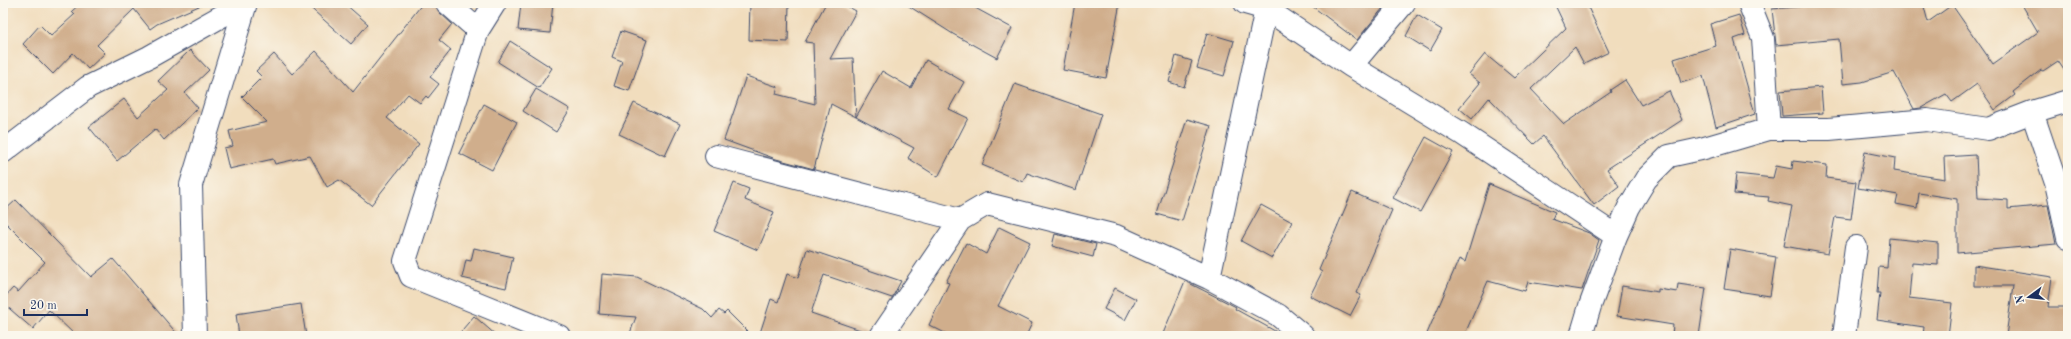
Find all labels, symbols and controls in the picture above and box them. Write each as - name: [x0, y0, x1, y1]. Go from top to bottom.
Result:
- north arrow: [2009, 277, 2049, 317]
- scale bar: [24, 291, 87, 317]
- text: N: [2014, 293, 2027, 305]
- text: 20 m: [30, 300, 57, 312]

